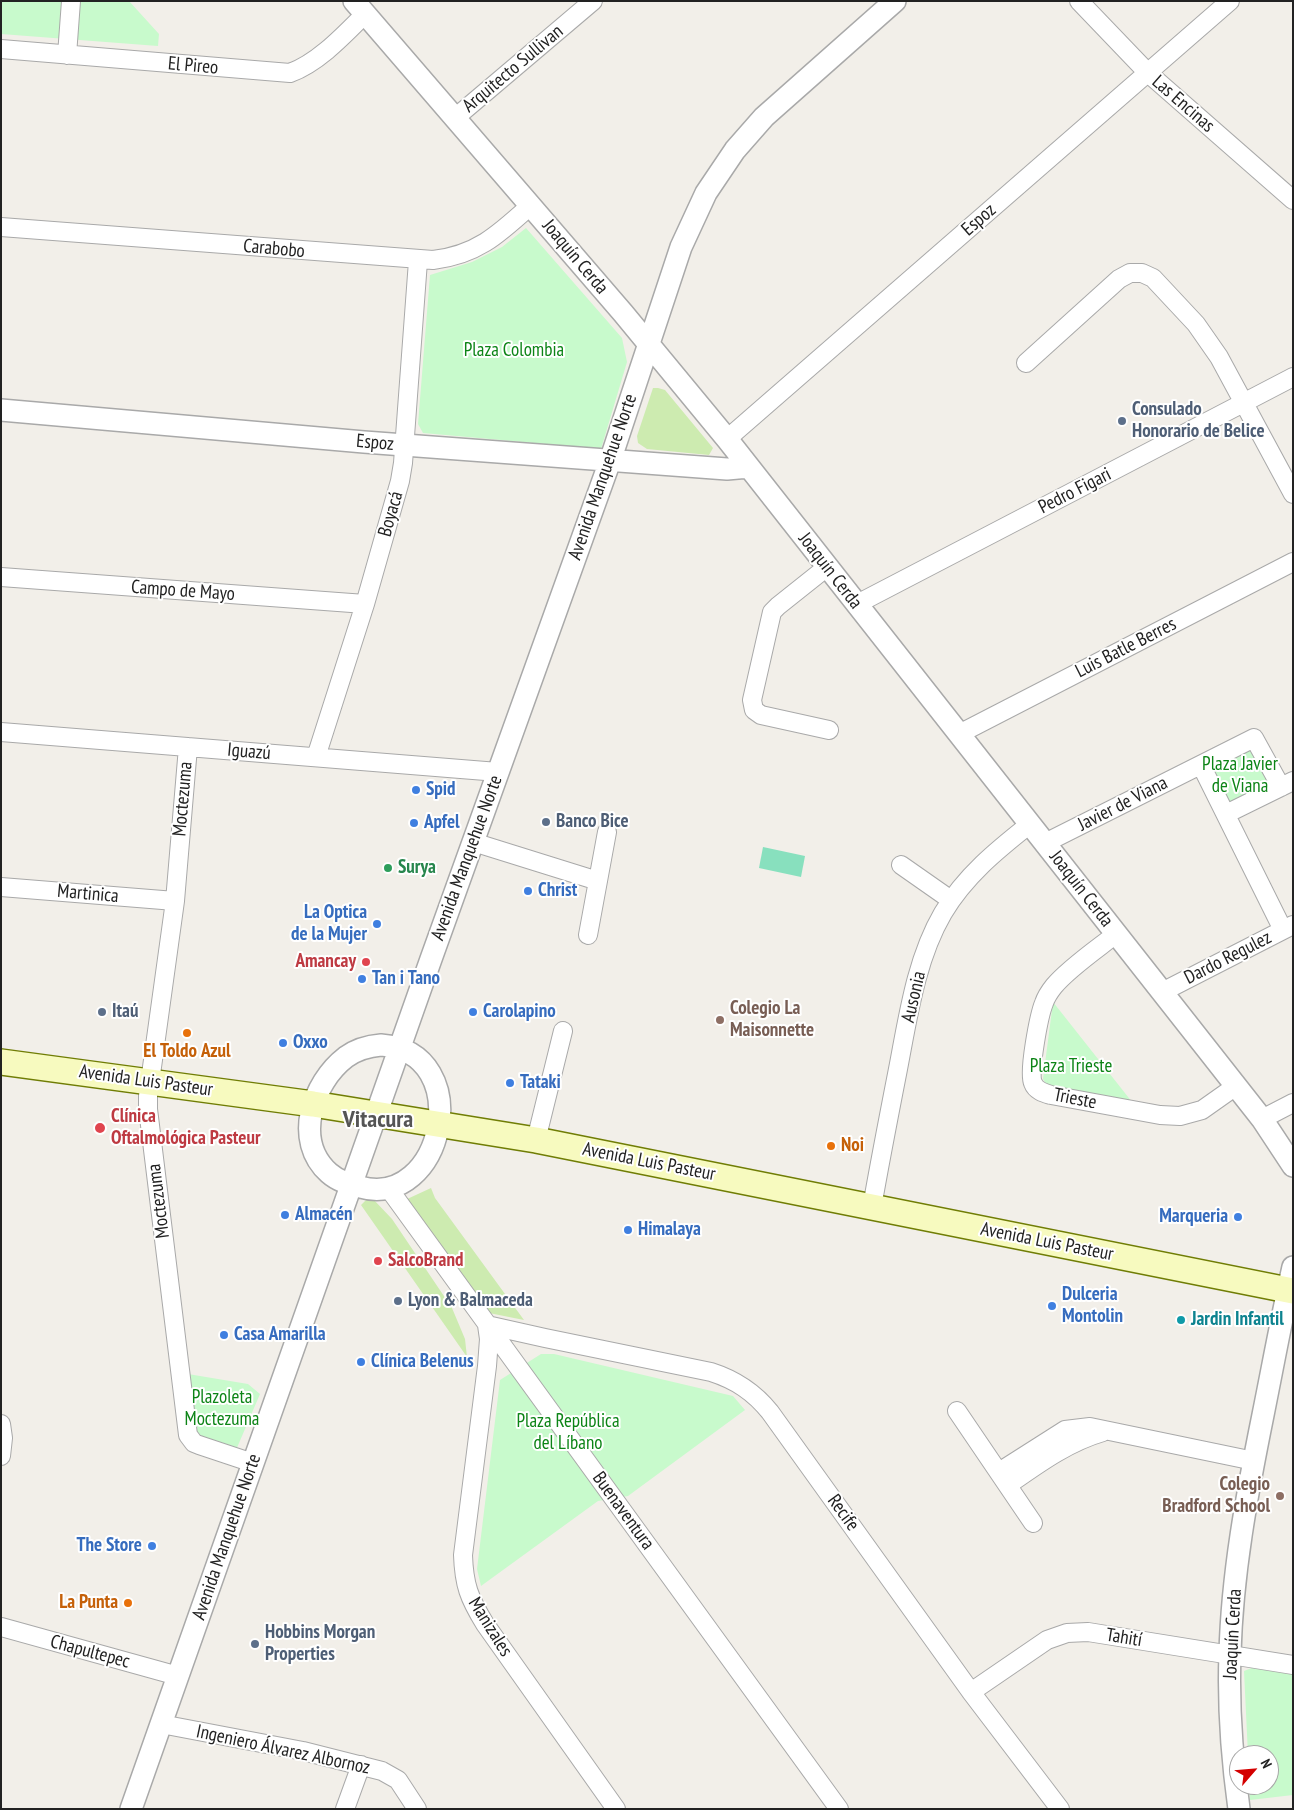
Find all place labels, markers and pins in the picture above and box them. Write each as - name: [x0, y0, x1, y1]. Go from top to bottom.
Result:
- place label: Consulado Honorario de Belice: [1132, 399, 1265, 443]
- marker: Consulado Honorario de Belice: [1116, 415, 1128, 427]
- place label: Spid: [426, 779, 456, 801]
- marker: Spid: [410, 784, 422, 796]
- place label: Banco Bice: [556, 811, 629, 833]
- place label: Apfel: [424, 812, 460, 834]
- marker: Banco Bice: [540, 816, 552, 828]
- marker: Apfel: [408, 817, 420, 829]
- place label: Surya: [398, 857, 436, 879]
- marker: Surya: [382, 862, 394, 874]
- place label: Christ: [538, 880, 577, 902]
- marker: Christ: [522, 885, 534, 897]
- place label: La Optica de la Mujer: [291, 902, 367, 946]
- marker: La Optica de la Mujer: [371, 918, 383, 930]
- place label: Amancay: [295, 951, 356, 973]
- marker: Amancay: [360, 956, 372, 968]
- place label: Tan i Tano: [372, 968, 440, 990]
- marker: Tan i Tano: [356, 973, 368, 985]
- place label: Colegio La Maisonnette: [730, 998, 814, 1042]
- place label: Itaú: [112, 1001, 138, 1023]
- place label: Carolapino: [483, 1001, 556, 1023]
- marker: Itaú: [96, 1006, 108, 1018]
- marker: Carolapino: [467, 1006, 479, 1018]
- marker: Colegio La Maisonnette: [714, 1014, 726, 1026]
- marker: El Toldo Azul: [181, 1027, 193, 1039]
- place label: Oxxo: [293, 1032, 328, 1054]
- marker: Oxxo: [277, 1037, 289, 1049]
- place label: El Toldo Azul: [143, 1041, 231, 1063]
- place label: Tataki: [520, 1072, 561, 1094]
- marker: Tataki: [504, 1077, 516, 1089]
- place label: Clínica Oftalmológica Pasteur: [111, 1106, 261, 1150]
- marker: Clínica Oftalmológica Pasteur: [93, 1121, 107, 1135]
- place label: Noi: [841, 1135, 864, 1157]
- marker: Noi: [825, 1140, 837, 1152]
- place label: Almacén: [295, 1204, 353, 1226]
- place label: Marqueria: [1159, 1206, 1228, 1228]
- marker: Almacén: [279, 1209, 291, 1221]
- marker: Marqueria: [1232, 1211, 1244, 1223]
- place label: Himalaya: [638, 1219, 701, 1241]
- marker: Himalaya: [622, 1224, 634, 1236]
- place label: SalcoBrand: [388, 1250, 463, 1272]
- marker: SalcoBrand: [372, 1255, 384, 1267]
- place label: Dulceria Montolin: [1062, 1284, 1123, 1328]
- place label: Lyon & Balmaceda: [408, 1290, 533, 1312]
- marker: Lyon & Balmaceda: [392, 1295, 404, 1307]
- marker: Dulceria Montolin: [1046, 1300, 1058, 1312]
- place label: Jardin Infantil: [1191, 1309, 1284, 1331]
- marker: Jardin Infantil: [1175, 1314, 1187, 1326]
- place label: Casa Amarilla: [234, 1324, 326, 1346]
- marker: Casa Amarilla: [218, 1329, 230, 1341]
- place label: Clínica Belenus: [371, 1351, 474, 1373]
- marker: Clínica Belenus: [355, 1356, 367, 1368]
- place label: Colegio Bradford School: [1162, 1474, 1270, 1518]
- marker: Colegio Bradford School: [1274, 1490, 1286, 1502]
- place label: The Store: [76, 1535, 142, 1557]
- marker: The Store: [146, 1540, 158, 1552]
- place label: La Punta: [59, 1592, 118, 1614]
- marker: La Punta: [122, 1597, 134, 1609]
- place label: Hobbins Morgan Properties: [265, 1622, 375, 1666]
- marker: Hobbins Morgan Properties: [249, 1638, 261, 1650]

